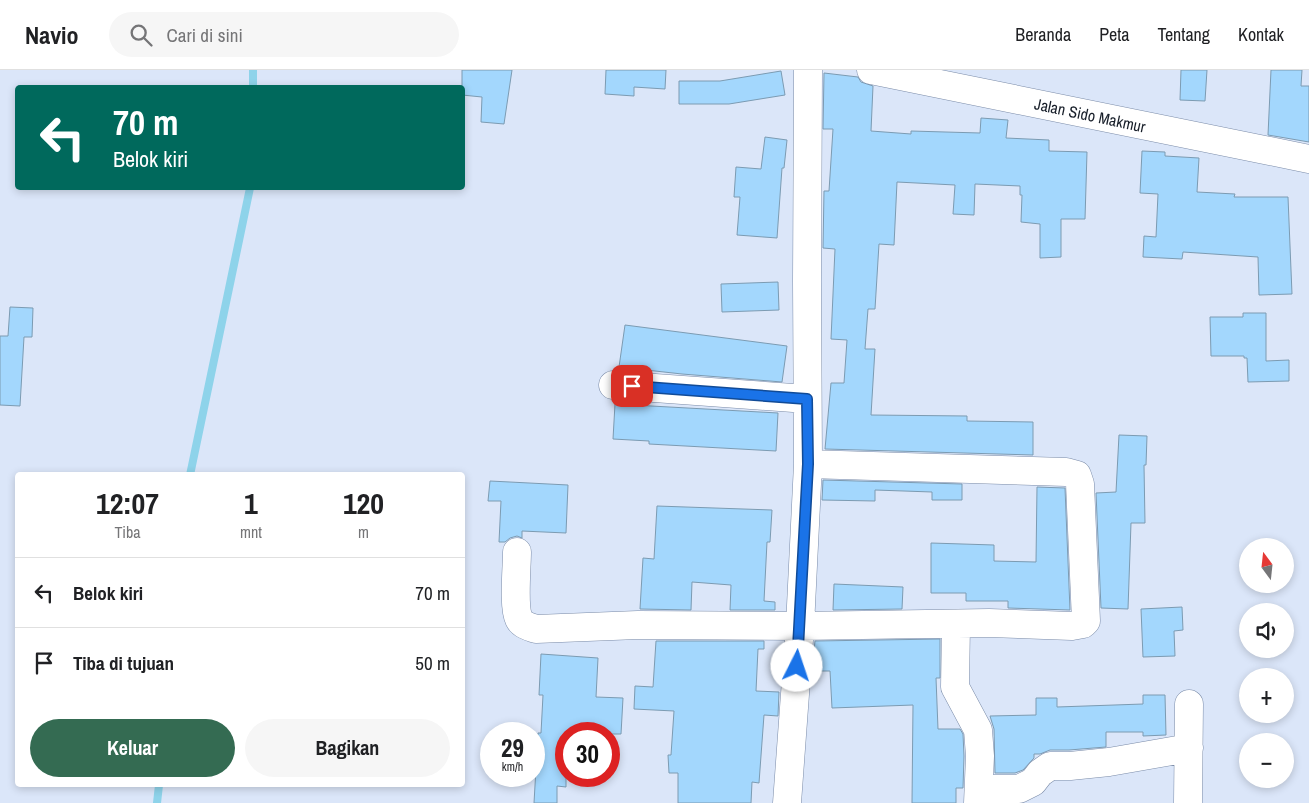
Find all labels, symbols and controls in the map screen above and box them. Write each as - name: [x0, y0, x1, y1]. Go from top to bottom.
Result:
- search box: [109, 12, 459, 57]
- text: Navio: [25, 19, 79, 51]
- icon: search: [127, 21, 155, 49]
- text: Cari di sini: [167, 22, 243, 48]
- text: Beranda: [1015, 22, 1071, 47]
- text: Peta: [1099, 22, 1130, 47]
- text: Tentang: [1158, 22, 1210, 47]
- text: Kontak: [1238, 22, 1284, 47]
- street label: Jalan Sido Makmur: [1032, 92, 1148, 138]
- text: 70 m: [113, 99, 178, 146]
- icon: left: [30, 105, 95, 170]
- text: Belok kiri: [113, 144, 188, 174]
- pin: [611, 365, 653, 407]
- icon: arrive: [618, 372, 646, 400]
- text: 12:07: [96, 483, 159, 523]
- text: 1: [244, 483, 258, 523]
- text: 120: [343, 483, 384, 523]
- text: Tiba: [115, 521, 140, 543]
- text: mnt: [240, 521, 262, 543]
- text: m: [358, 521, 369, 543]
- north arrow: [1239, 538, 1294, 592]
- map controls: [1239, 538, 1294, 788]
- icon: left: [30, 579, 58, 607]
- text: Belok kiri: [73, 580, 143, 606]
- text: 70 m: [415, 580, 450, 606]
- button: sound: [1239, 603, 1294, 658]
- position arrow: [770, 639, 822, 691]
- icon: arrive: [30, 649, 58, 677]
- text: Tiba di tujuan: [73, 650, 174, 676]
- text: 50 m: [415, 650, 450, 676]
- button: +: [1239, 668, 1294, 723]
- button: Keluar: [30, 719, 235, 777]
- button: Bagikan: [245, 719, 450, 777]
- speed limit sign: 30: [555, 722, 620, 787]
- text: 29: [501, 731, 524, 765]
- button: −: [1239, 733, 1294, 788]
- text: km/h: [502, 759, 523, 775]

